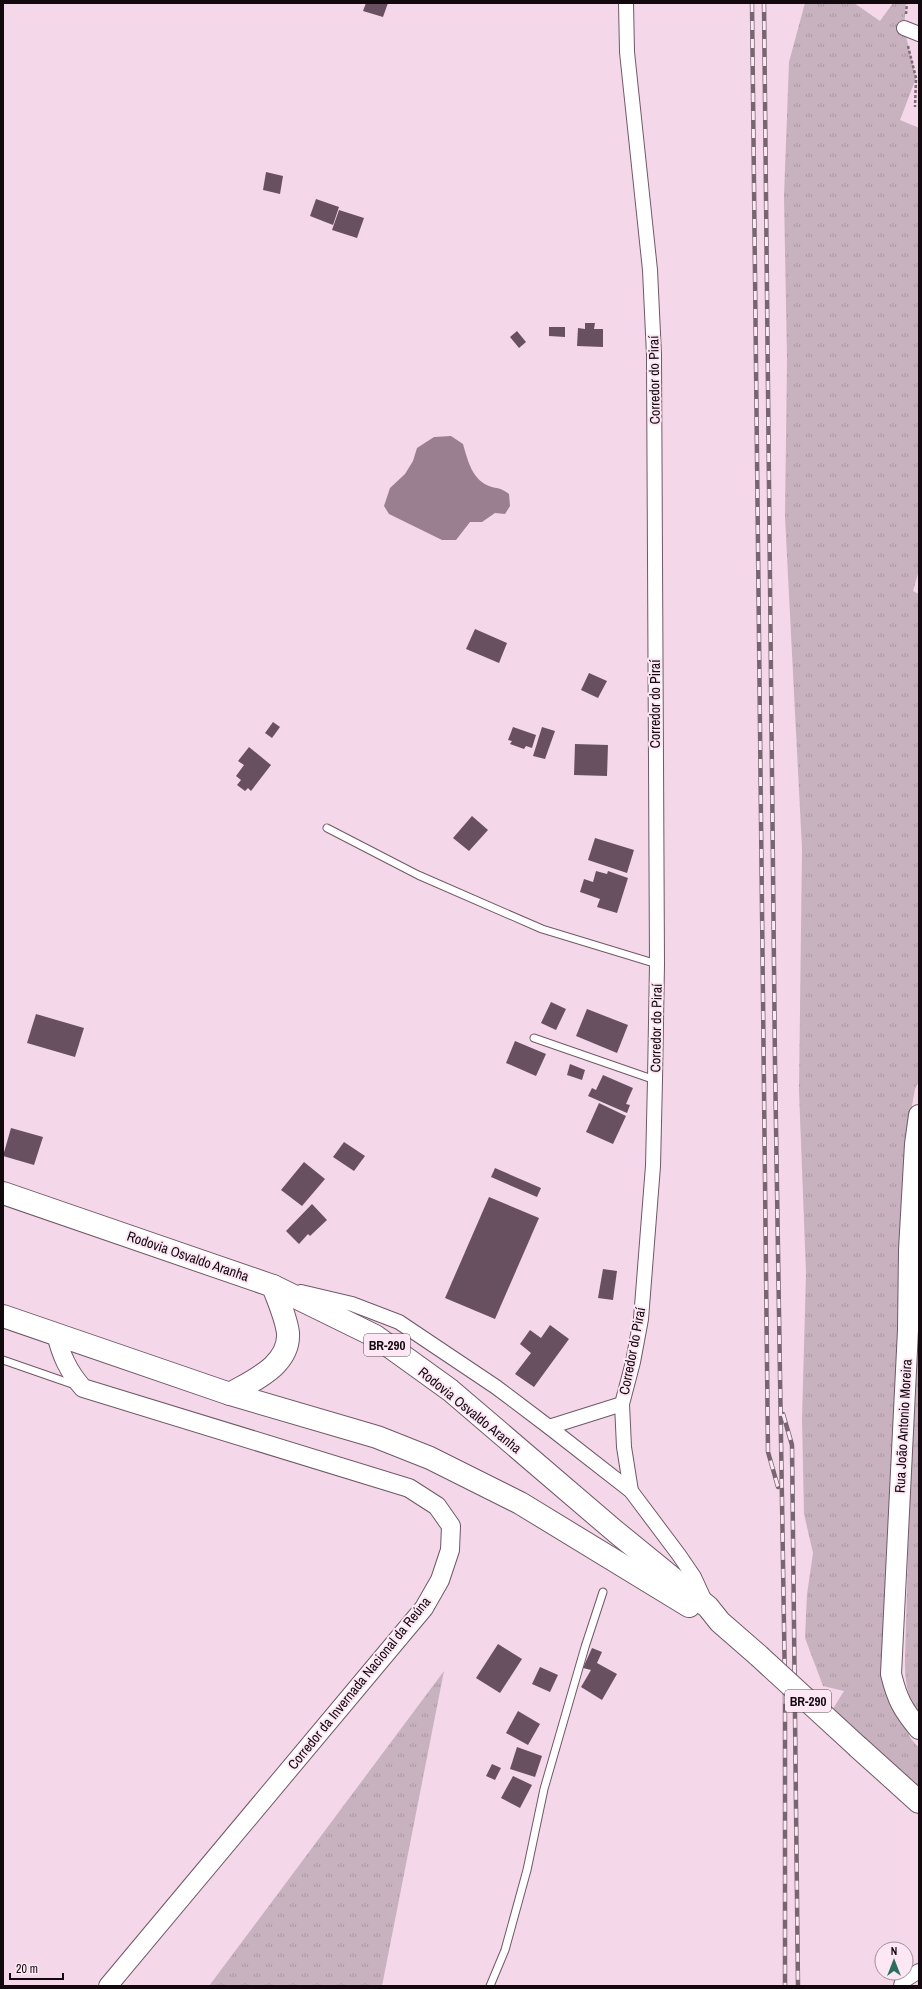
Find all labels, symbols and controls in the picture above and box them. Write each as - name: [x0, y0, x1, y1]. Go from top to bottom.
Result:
- street label: Corredor do Piraí: [644, 335, 664, 425]
- street label: Corredor do Piraí: [646, 659, 664, 748]
- street label: Corredor do Piraí: [646, 983, 666, 1073]
- street label: Rodovia Osvaldo Aranha: [125, 1227, 252, 1285]
- street label: Corredor do Piraí: [615, 1305, 649, 1396]
- road number: BR-290: [364, 1334, 410, 1356]
- street label: Rua João Antonio Moreira: [891, 1358, 916, 1493]
- street label: Rodovia Osvaldo Aranha: [415, 1363, 526, 1458]
- street label: Corredor da Invernada Nacional da Reúna: [284, 1593, 435, 1773]
- road number: BR-290: [785, 1690, 831, 1712]
- north arrow: [874, 1941, 914, 1981]
- text: N: [891, 1944, 897, 1958]
- scale bar: [10, 1955, 63, 1981]
- text: 20 m: [16, 1961, 38, 1977]

